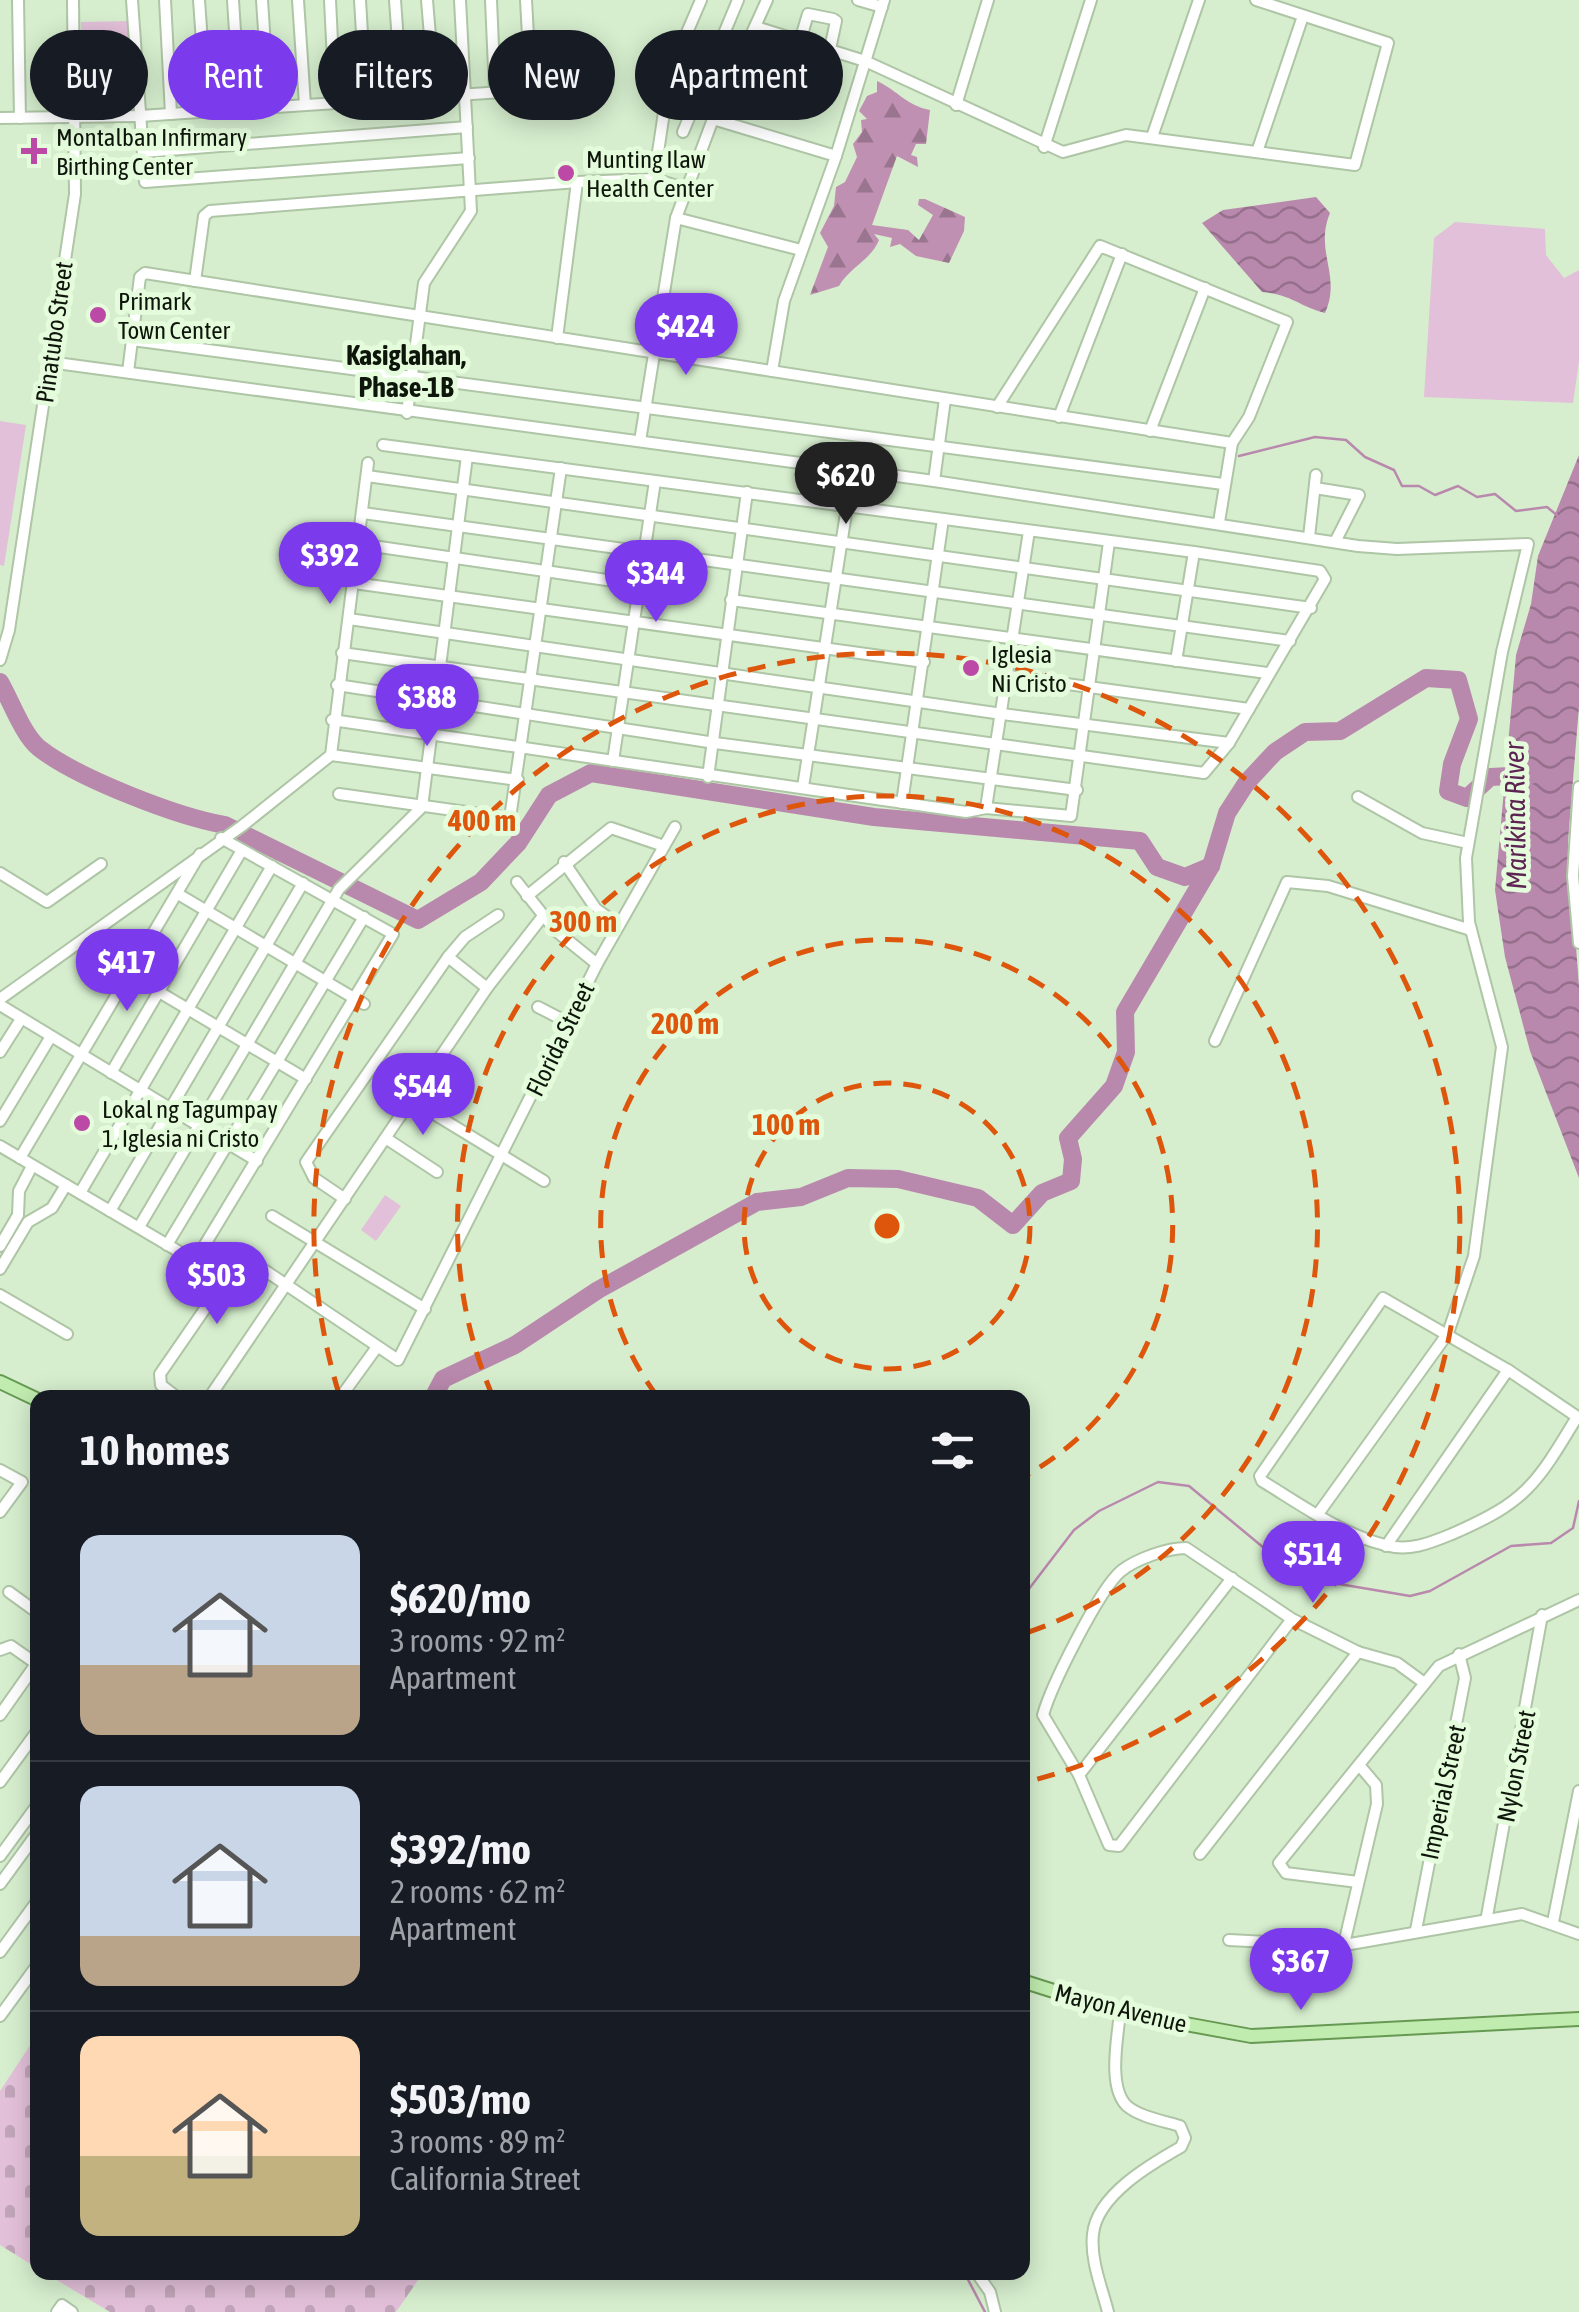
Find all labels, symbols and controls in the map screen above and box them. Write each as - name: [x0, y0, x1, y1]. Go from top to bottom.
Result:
- chip: Buy: [30, 30, 148, 120]
- chip: Rent: [168, 30, 298, 120]
- chip: Filters: [318, 30, 468, 120]
- chip: New: [488, 30, 615, 120]
- chip: Apartment: [635, 30, 843, 120]
- place label: Montalban Infirmary Birthing Center: [56, 123, 247, 180]
- marker: Montalban Infirmary Birthing Center: [21, 138, 47, 164]
- place label: Munting Ilaw Health Center: [586, 145, 714, 202]
- marker: Munting Ilaw Health Center: [555, 162, 577, 184]
- street label: Pinatubo Street: [30, 260, 78, 404]
- place label: Primark Town Center: [118, 287, 230, 344]
- pin: $424: [627, 293, 745, 378]
- marker: Primark Town Center: [87, 304, 109, 326]
- text: $424: [657, 307, 715, 344]
- district label: Kasiglahan, Phase-1B: [346, 339, 466, 403]
- pin: $620: [787, 442, 905, 527]
- text: $620: [817, 456, 875, 493]
- pin: $392: [271, 522, 389, 607]
- text: $392: [301, 536, 359, 573]
- pin: $344: [597, 540, 715, 625]
- text: $344: [627, 554, 685, 591]
- place label: Iglesia Ni Cristo: [991, 640, 1067, 697]
- marker: Iglesia Ni Cristo: [960, 657, 982, 679]
- pin: $388: [368, 664, 486, 749]
- text: $388: [398, 678, 456, 715]
- water label: Marikina River: [1498, 740, 1532, 890]
- text: 400 m: [447, 803, 516, 837]
- text: 300 m: [549, 904, 617, 938]
- pin: $417: [68, 929, 186, 1014]
- text: $417: [98, 943, 156, 980]
- street label: Florida Street: [520, 978, 600, 1100]
- text: 200 m: [651, 1006, 719, 1040]
- pin: $544: [364, 1053, 482, 1138]
- text: $544: [394, 1067, 452, 1104]
- place label: Lokal ng Tagumpay 1, Iglesia ni Cristo: [102, 1095, 278, 1152]
- text: 100 m: [752, 1107, 820, 1141]
- marker: Lokal ng Tagumpay 1, Iglesia ni Cristo: [71, 1112, 93, 1134]
- centre of rings: [869, 1208, 905, 1244]
- pin: $503: [158, 1242, 276, 1327]
- text: $503: [188, 1256, 246, 1293]
- icon: filters: [925, 1423, 980, 1478]
- text: 10 homes: [80, 1426, 229, 1474]
- pin: $514: [1254, 1521, 1372, 1606]
- text: $514: [1284, 1535, 1342, 1572]
- text: $620/mo: [390, 1574, 531, 1622]
- icon: home: [160, 1575, 280, 1695]
- text: 3 rooms · 92 m²: [390, 1622, 565, 1659]
- text: Apartment: [390, 1659, 516, 1696]
- street label: Nylon Street: [1491, 1708, 1541, 1824]
- street label: Imperial Street: [1415, 1722, 1471, 1862]
- text: $392/mo: [390, 1825, 531, 1873]
- icon: home: [160, 1826, 280, 1946]
- text: 2 rooms · 62 m²: [390, 1873, 565, 1910]
- text: Apartment: [390, 1910, 516, 1947]
- pin: $367: [1242, 1928, 1360, 2013]
- text: $367: [1272, 1942, 1330, 1979]
- street label: Mayon Avenue: [1052, 1978, 1190, 2038]
- text: $503/mo: [390, 2075, 531, 2123]
- icon: home: [160, 2076, 280, 2196]
- text: 3 rooms · 89 m²: [390, 2123, 565, 2160]
- text: California Street: [390, 2160, 581, 2197]

